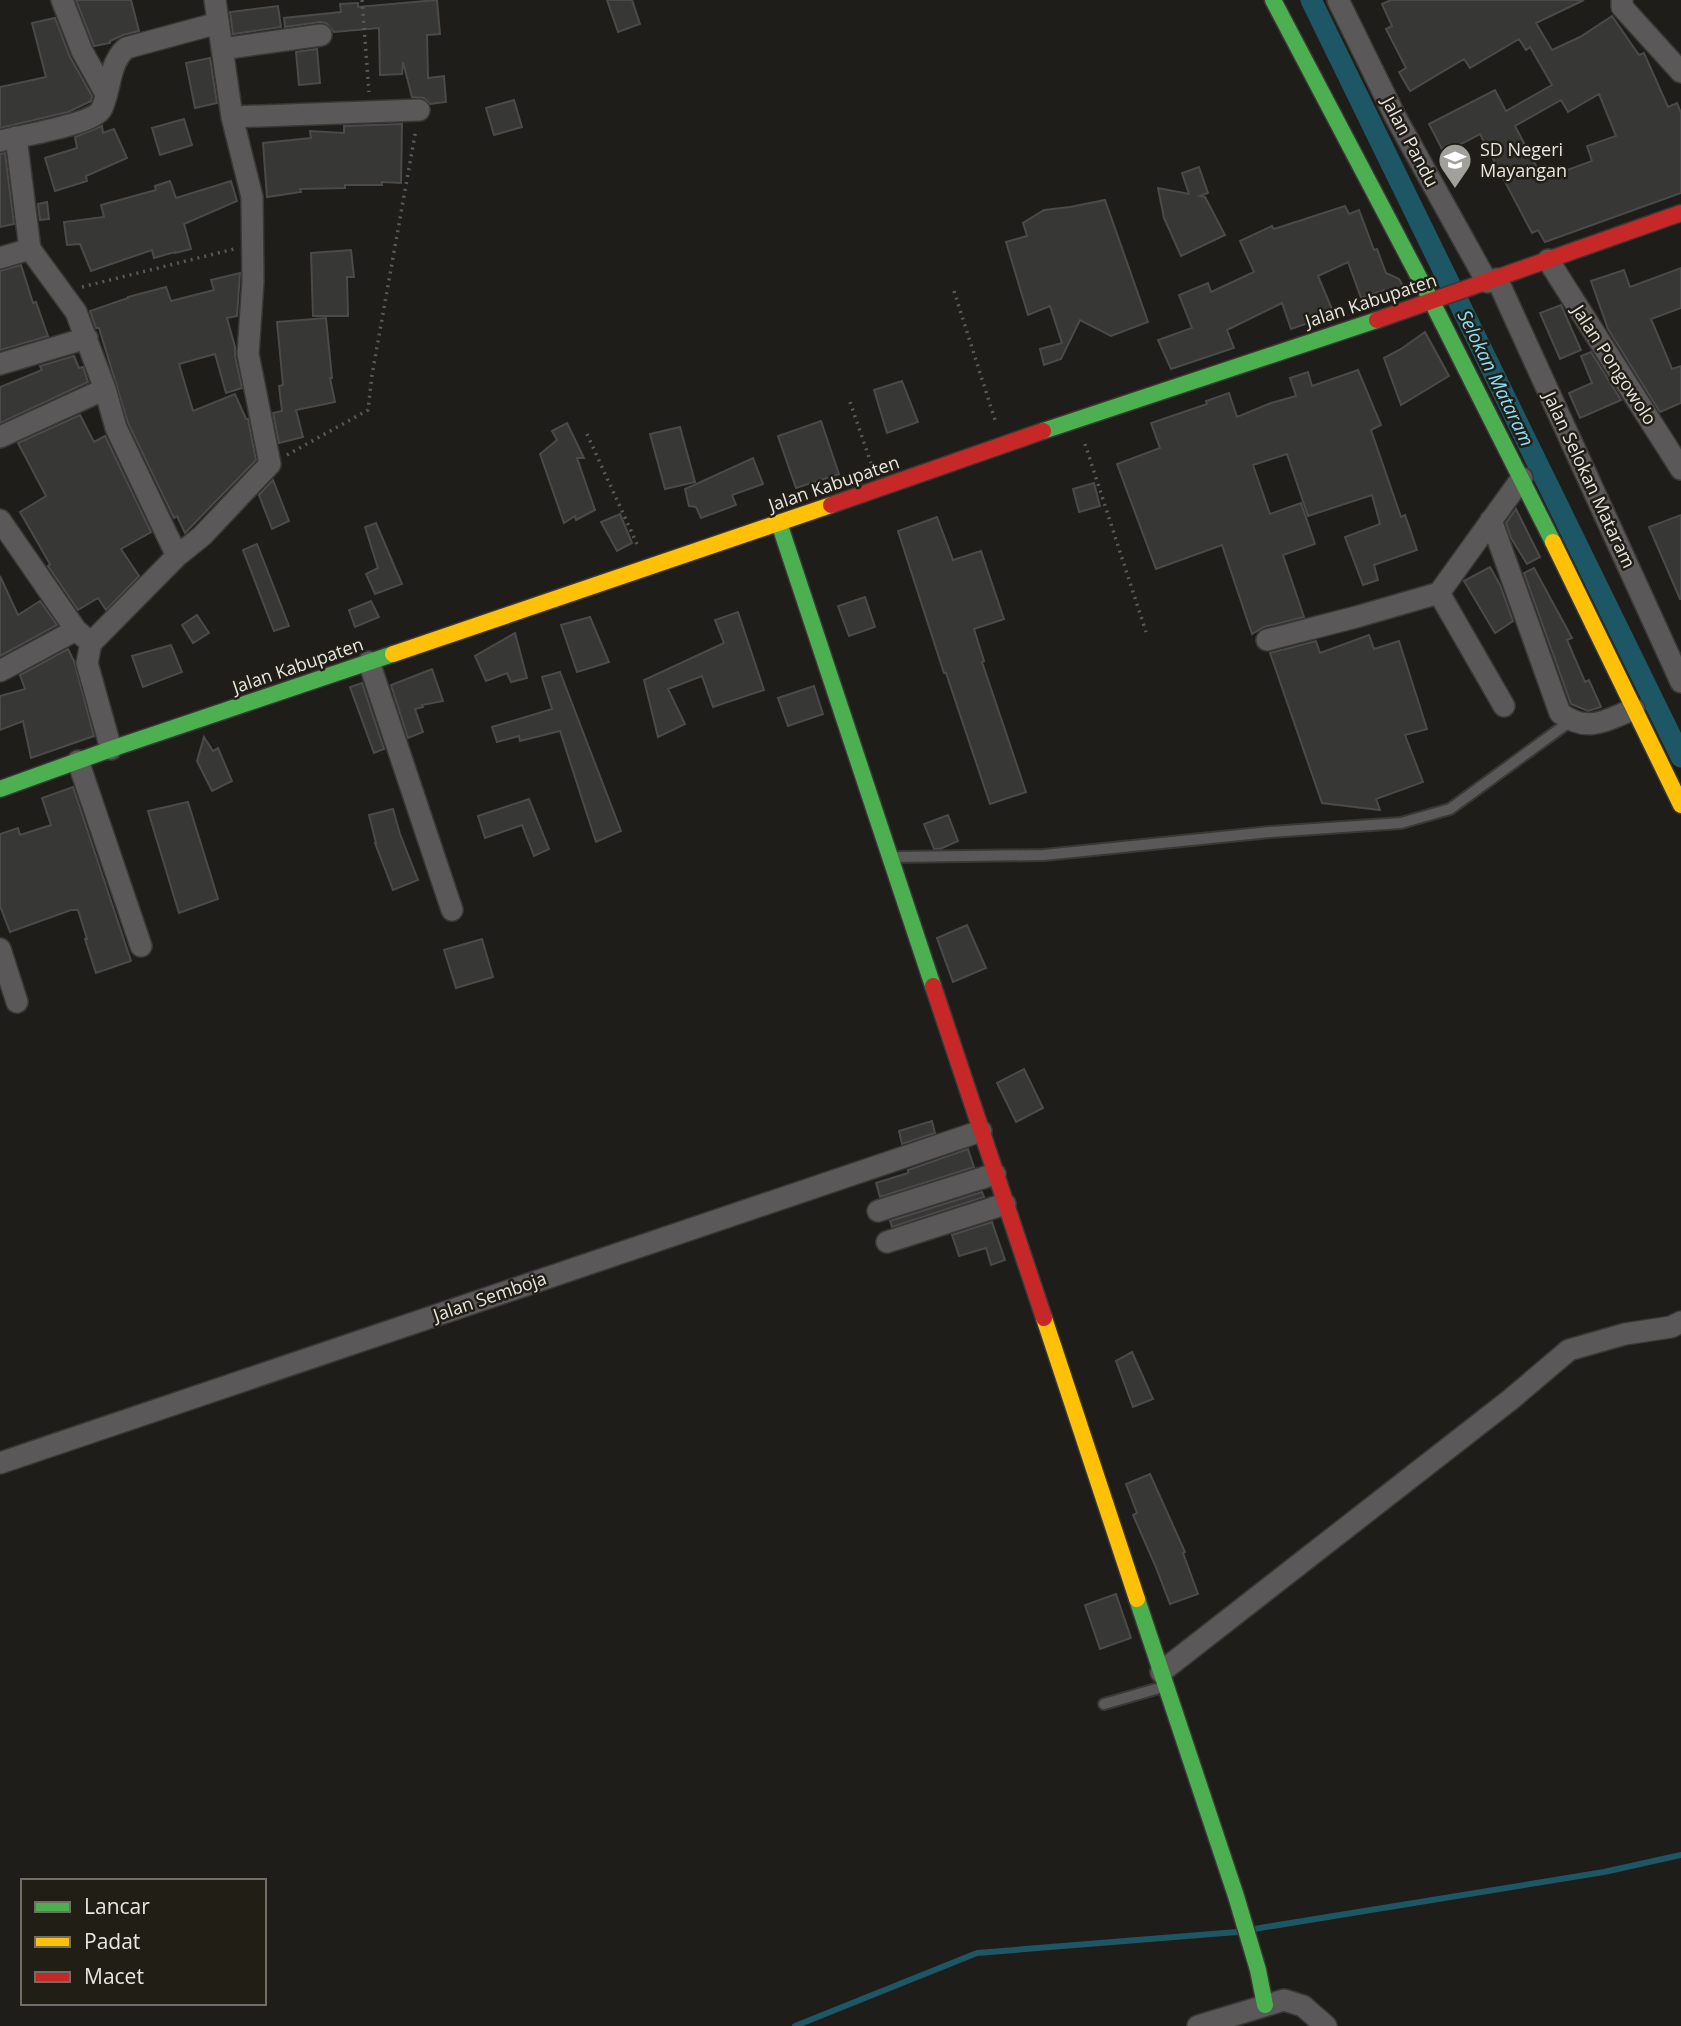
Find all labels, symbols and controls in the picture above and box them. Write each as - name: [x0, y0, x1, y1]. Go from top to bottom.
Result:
- street label: Jalan Pandu: [1376, 90, 1445, 191]
- place label: SD Negeri Mayangan: [1480, 137, 1567, 182]
- school or university icon: SD Negeri Mayangan: [1436, 141, 1474, 190]
- street label: Jalan Kabupaten: [1300, 268, 1439, 333]
- street label: Jalan Pongowolo: [1566, 298, 1663, 429]
- water label: Selokan Mataram: [1452, 305, 1540, 451]
- street label: Jalan Selokan Mataram: [1538, 386, 1641, 572]
- street label: Jalan Kabupaten: [763, 449, 902, 517]
- street label: Jalan Kabupaten: [227, 631, 366, 699]
- street label: Jalan Semboja: [428, 1265, 549, 1327]
- legend: [21, 1879, 266, 2005]
- text: Lancar: [84, 1892, 150, 1920]
- text: Padat: [84, 1927, 140, 1955]
- text: Macet: [84, 1962, 144, 1990]

